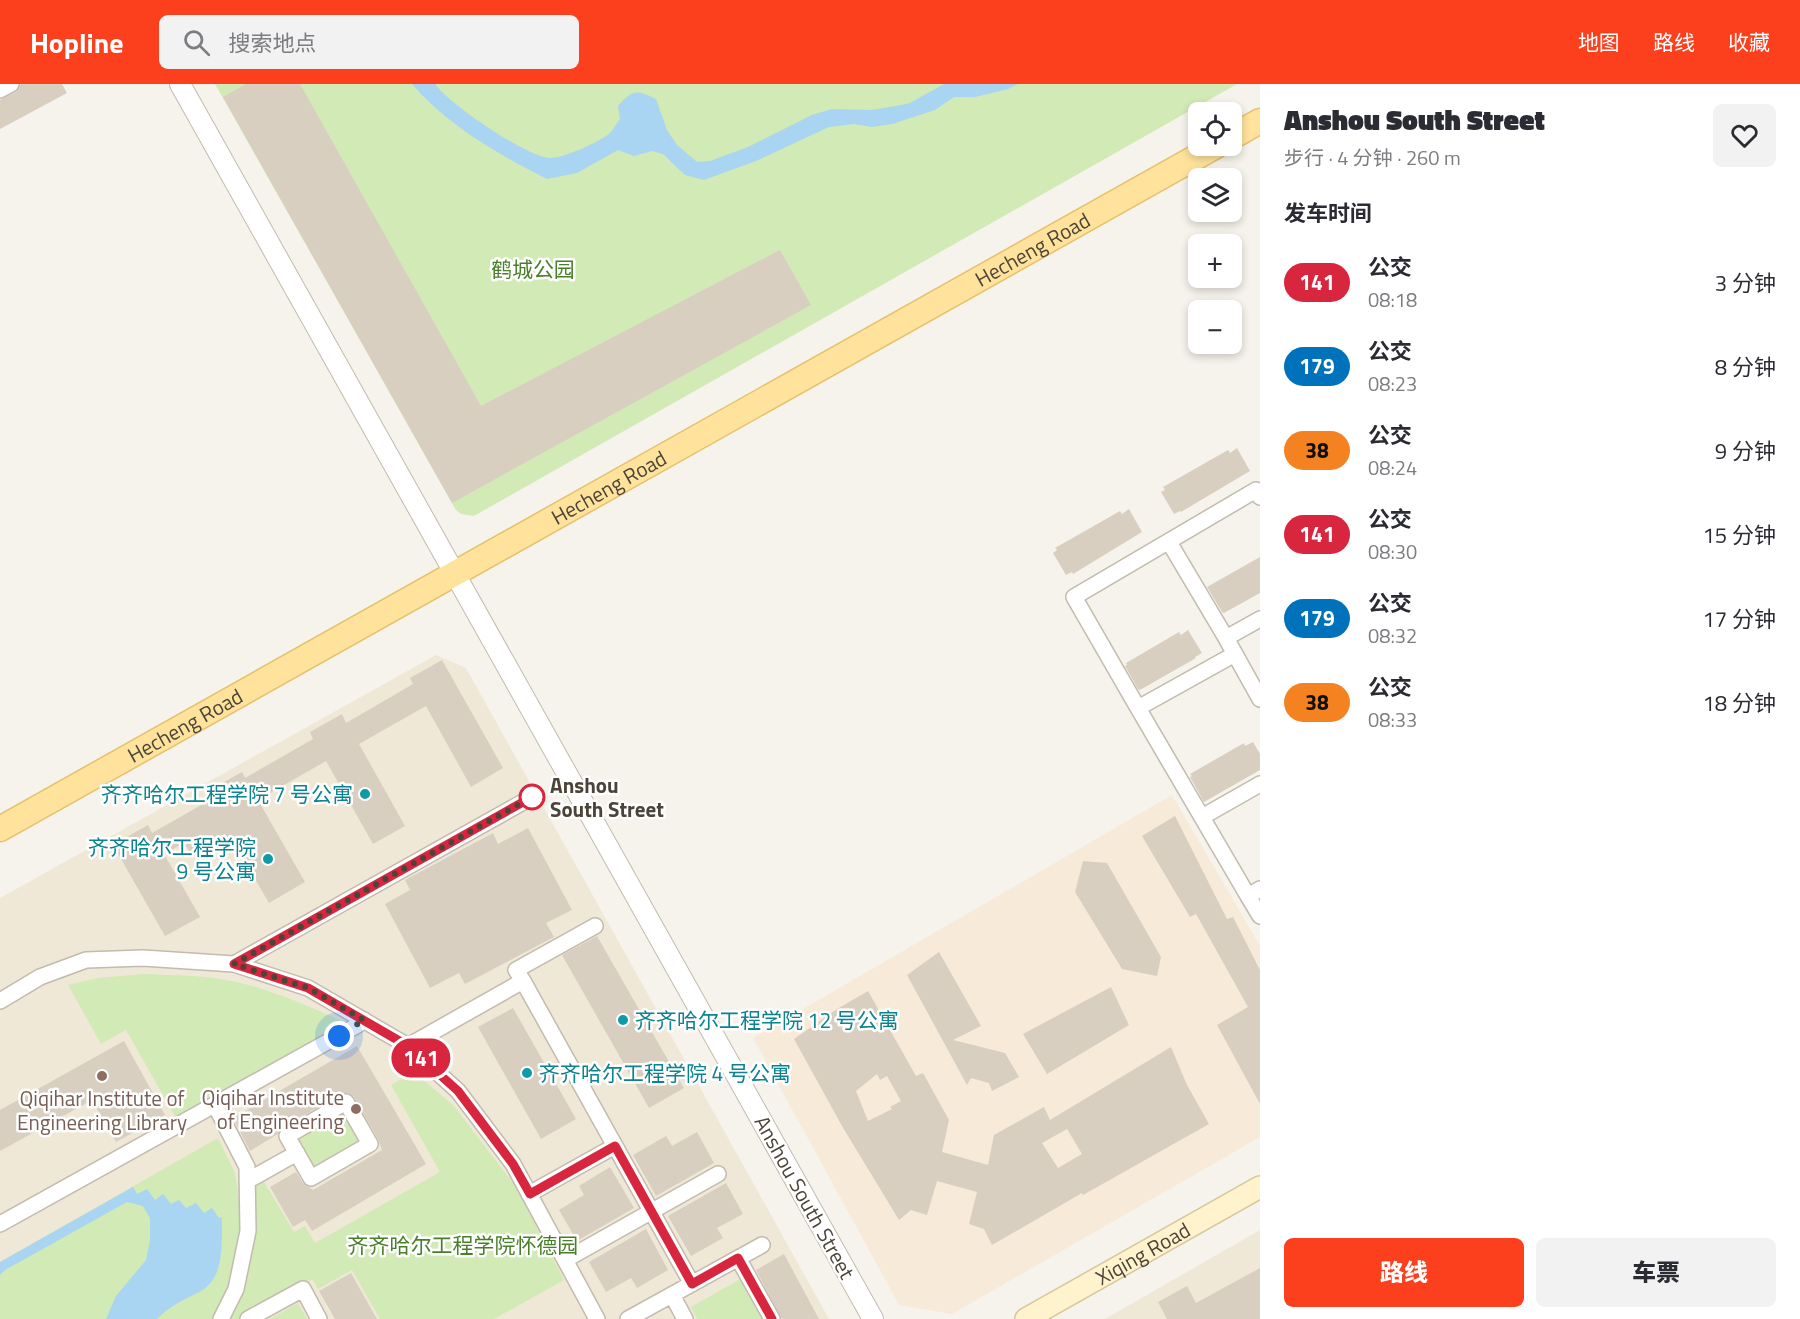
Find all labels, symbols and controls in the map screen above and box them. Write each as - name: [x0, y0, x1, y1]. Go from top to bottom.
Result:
- search box: [159, 15, 579, 69]
- text: Hopline: [30, 21, 123, 64]
- icon: search: [180, 26, 213, 59]
- text: 搜索地点: [228, 26, 316, 60]
- text: 地图: [1578, 26, 1620, 58]
- text: 路线: [1653, 26, 1695, 58]
- text: 收藏: [1728, 26, 1770, 58]
- text: Anshou South Street: [1284, 98, 1545, 141]
- map controls: [1188, 102, 1242, 354]
- button: locate: [1188, 102, 1242, 156]
- button: heart: [1713, 104, 1776, 167]
- text: 步行 · 4 分钟 · 260 m: [1284, 142, 1461, 173]
- button: layers: [1188, 168, 1242, 222]
- text: 发车时间: [1284, 196, 1372, 230]
- street label: Hecheng Road: [969, 204, 1096, 294]
- button: +: [1188, 234, 1242, 288]
- text: 公交: [1368, 250, 1412, 284]
- park label: 鹤城公园: [491, 253, 575, 285]
- text: 141: [1299, 266, 1335, 298]
- text: 3 分钟: [1715, 266, 1776, 300]
- text: 08:18: [1368, 284, 1417, 315]
- button: −: [1188, 300, 1242, 354]
- text: 公交: [1368, 334, 1412, 368]
- text: 179: [1299, 350, 1335, 382]
- text: 8 分钟: [1715, 350, 1776, 384]
- text: 08:23: [1368, 368, 1417, 399]
- text: 公交: [1368, 418, 1412, 452]
- text: 38: [1305, 434, 1329, 466]
- text: 9 分钟: [1715, 434, 1776, 468]
- street label: Hecheng Road: [545, 442, 672, 532]
- text: 08:24: [1368, 452, 1417, 483]
- text: 公交: [1368, 502, 1412, 536]
- text: 141: [1299, 518, 1335, 550]
- text: 15 分钟: [1703, 518, 1776, 552]
- text: 08:30: [1368, 536, 1417, 567]
- text: 公交: [1368, 586, 1412, 620]
- text: 179: [1299, 602, 1335, 634]
- text: 17 分钟: [1703, 602, 1776, 636]
- text: 08:32: [1368, 620, 1417, 651]
- text: 公交: [1368, 670, 1412, 704]
- street label: Hecheng Road: [121, 680, 248, 770]
- text: 38: [1305, 686, 1329, 718]
- text: 18 分钟: [1703, 686, 1776, 720]
- text: 08:33: [1368, 704, 1417, 735]
- place label: Anshou South Street: [550, 769, 664, 825]
- place label: 齐齐哈尔工程学院 7 号公寓: [101, 778, 353, 810]
- marker: Anshou South Street: [519, 784, 545, 810]
- marker: 齐齐哈尔工程学院 7 号公寓: [358, 787, 372, 801]
- place label: 齐齐哈尔工程学院 9 号公寓: [88, 831, 256, 887]
- marker: 齐齐哈尔工程学院 9 号公寓: [261, 852, 275, 866]
- place label: 齐齐哈尔工程学院 12 号公寓: [635, 1004, 899, 1036]
- marker: 齐齐哈尔工程学院 12 号公寓: [616, 1013, 630, 1027]
- your location: [324, 1021, 354, 1051]
- line badge: 141: [386, 1038, 456, 1078]
- text: 141: [403, 1042, 439, 1074]
- place label: 齐齐哈尔工程学院 4 号公寓: [539, 1057, 791, 1089]
- marker: 齐齐哈尔工程学院 4 号公寓: [520, 1066, 534, 1080]
- marker: Qiqihar Institute of Engineering Library: [95, 1069, 109, 1083]
- place label: Qiqihar Institute of Engineering: [202, 1081, 344, 1137]
- place label: Qiqihar Institute of Engineering Library: [17, 1082, 187, 1138]
- marker: Qiqihar Institute of Engineering: [349, 1102, 363, 1116]
- street label: Anshou South Street: [747, 1109, 864, 1285]
- street label: Xiqing Road: [1089, 1214, 1196, 1293]
- park label: 齐齐哈尔工程学院怀德园: [348, 1229, 579, 1261]
- button: 路线: [1284, 1238, 1524, 1307]
- button: 车票: [1536, 1238, 1776, 1307]

